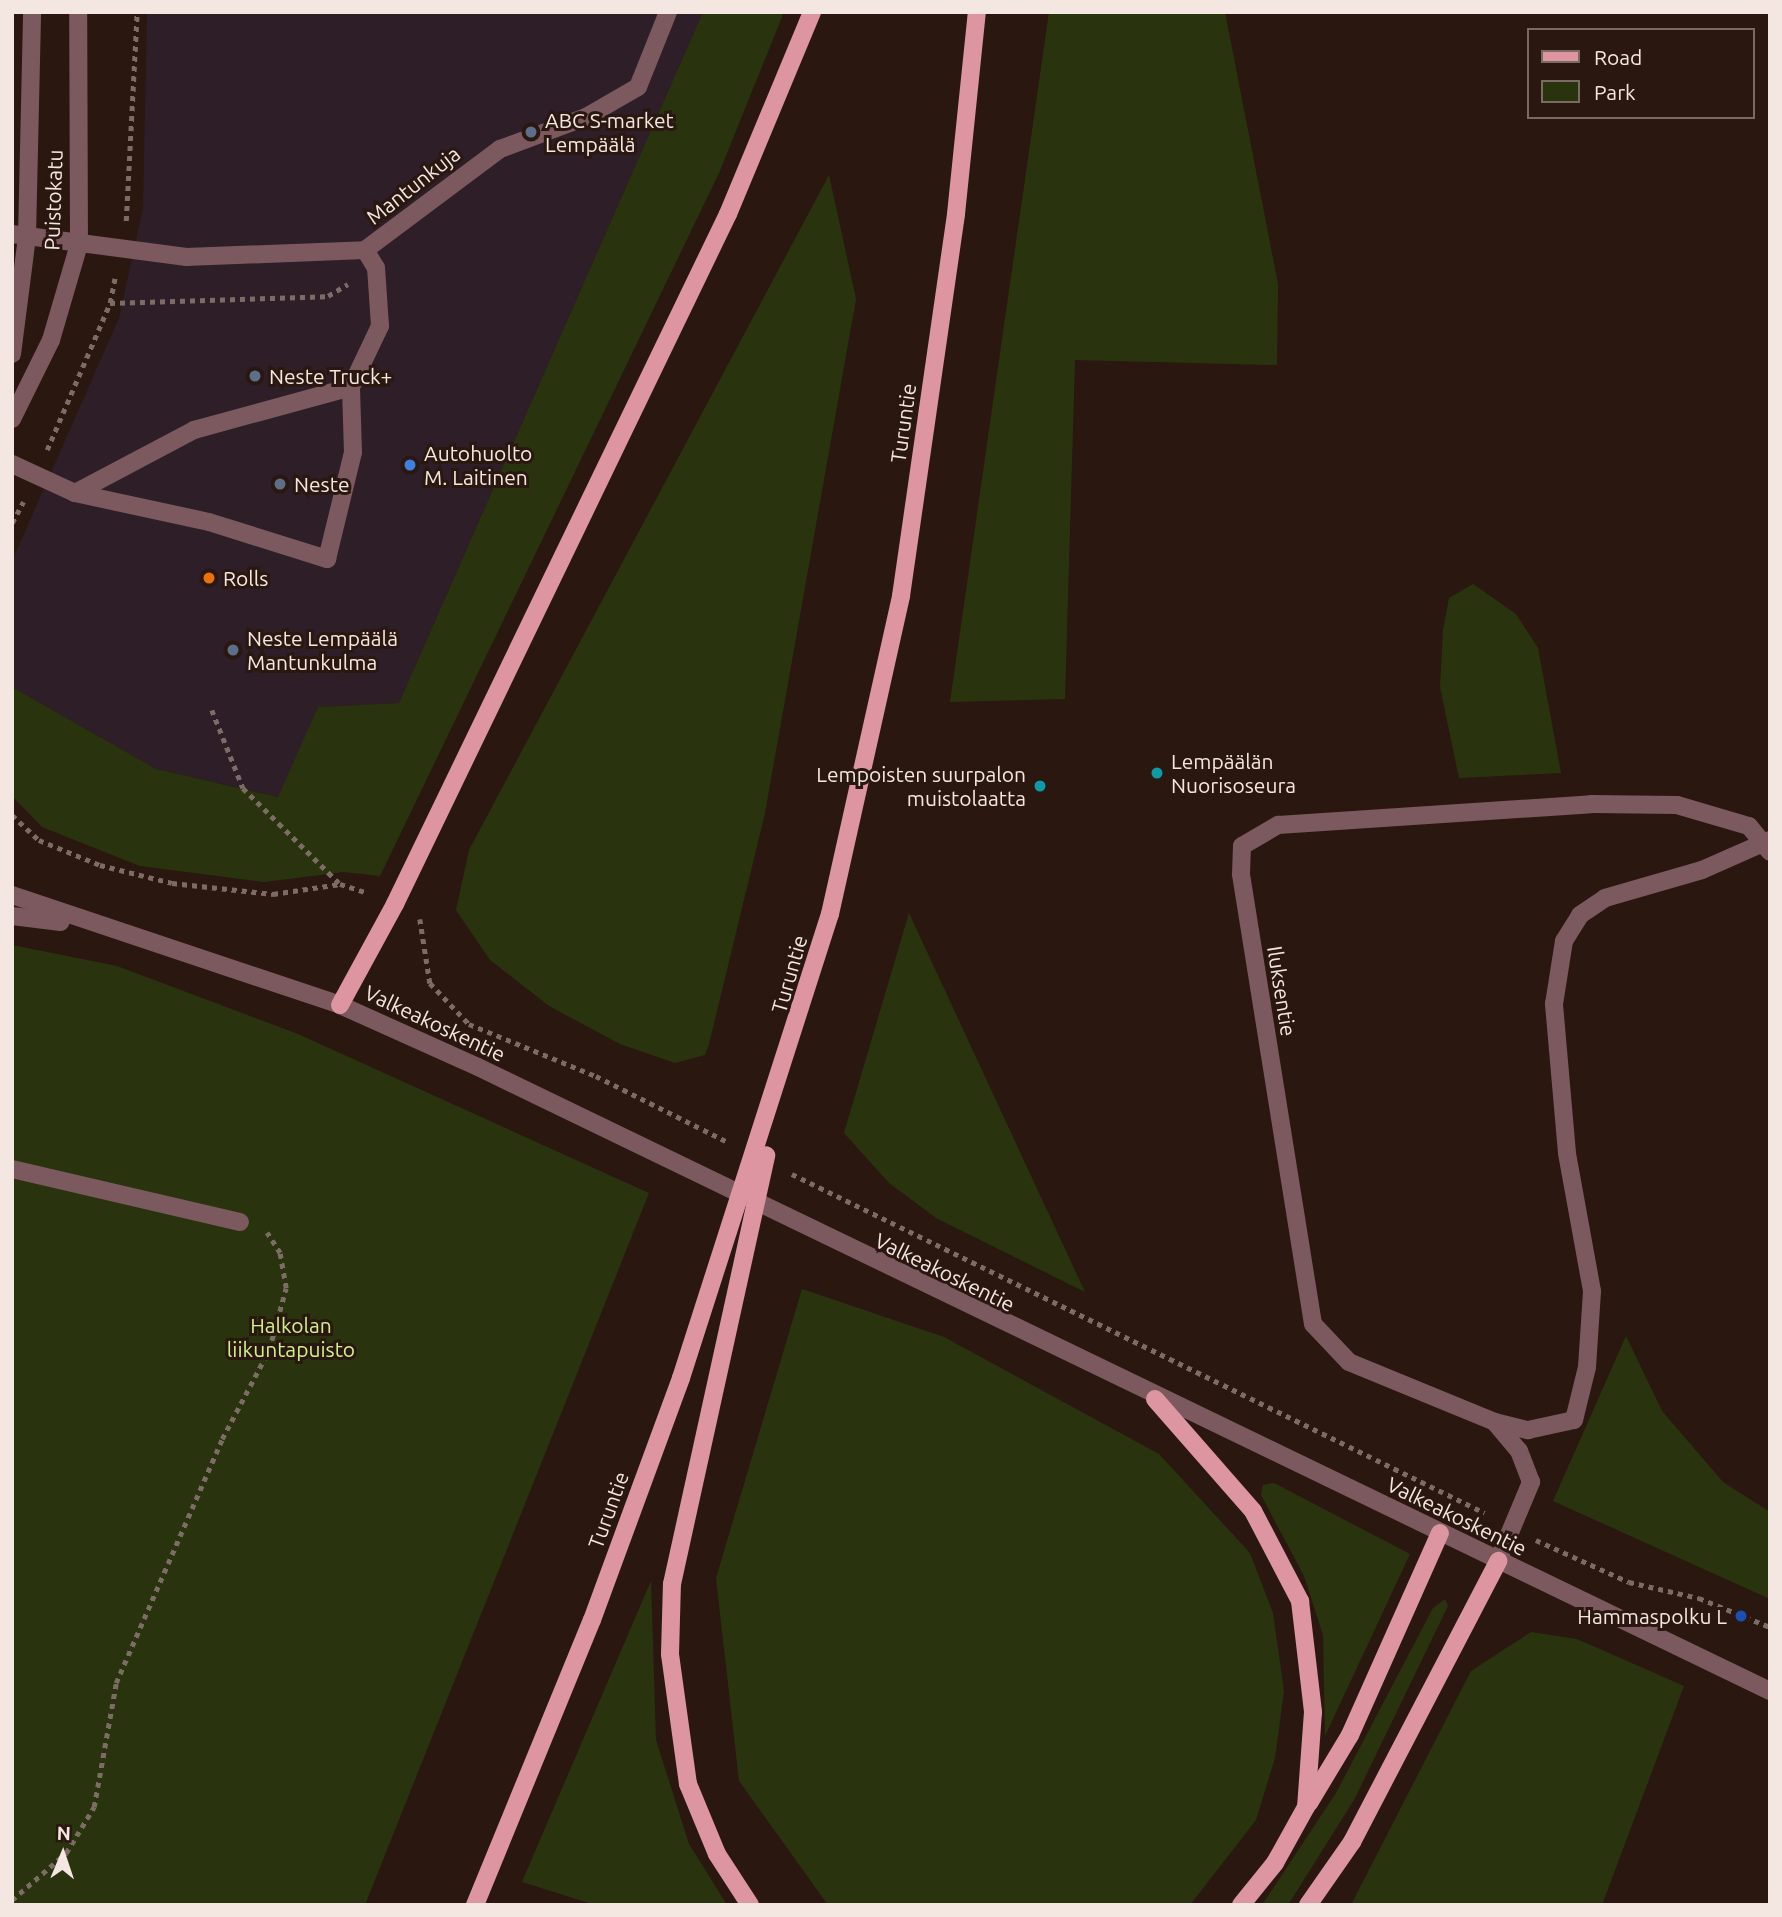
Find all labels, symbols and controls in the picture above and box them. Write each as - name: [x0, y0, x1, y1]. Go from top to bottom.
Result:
- legend: [1526, 28, 1754, 119]
- text: Road: [1594, 45, 1642, 69]
- text: Park: [1594, 80, 1636, 104]
- place label: ABC S-market Lempäälä: [545, 107, 674, 157]
- marker: ABC S-market Lempäälä: [523, 124, 539, 140]
- street label: Mantunkuja: [361, 141, 465, 229]
- street label: Puistokatu: [39, 149, 67, 251]
- place label: Neste Truck+: [269, 363, 392, 389]
- marker: Neste Truck+: [247, 368, 263, 384]
- street label: Turuntie: [885, 382, 921, 464]
- place label: Autohuolto M. Laitinen: [424, 440, 532, 490]
- marker: Autohuolto M. Laitinen: [402, 457, 418, 473]
- place label: Neste: [294, 471, 350, 497]
- marker: Neste: [272, 476, 288, 492]
- place label: Rolls: [223, 565, 268, 591]
- marker: Rolls: [201, 570, 217, 586]
- place label: Neste Lempäälä Mantunkulma: [247, 625, 398, 675]
- marker: Neste Lempäälä Mantunkulma: [225, 642, 241, 658]
- place label: Lempäälän Nuorisoseura: [1171, 748, 1296, 798]
- place label: Lempoisten suurpalon muistolaatta: [816, 761, 1026, 811]
- marker: Lempäälän Nuorisoseura: [1149, 765, 1165, 781]
- marker: Lempoisten suurpalon muistolaatta: [1032, 778, 1048, 794]
- street label: Turuntie: [766, 932, 812, 1016]
- street label: Iluksentie: [1262, 944, 1302, 1038]
- street label: Valkeakoskentie: [361, 979, 509, 1067]
- street label: Valkeakoskentie: [871, 1227, 1019, 1317]
- park label: Halkolan liikuntapuisto: [227, 1312, 355, 1362]
- street label: Turuntie: [582, 1468, 634, 1552]
- street label: Valkeakoskentie: [1383, 1471, 1531, 1561]
- place label: Hammaspolku L: [1577, 1603, 1727, 1629]
- marker: Hammaspolku L: [1733, 1608, 1749, 1624]
- north arrow: [28, 1819, 98, 1889]
- text: N: [56, 1822, 71, 1844]

